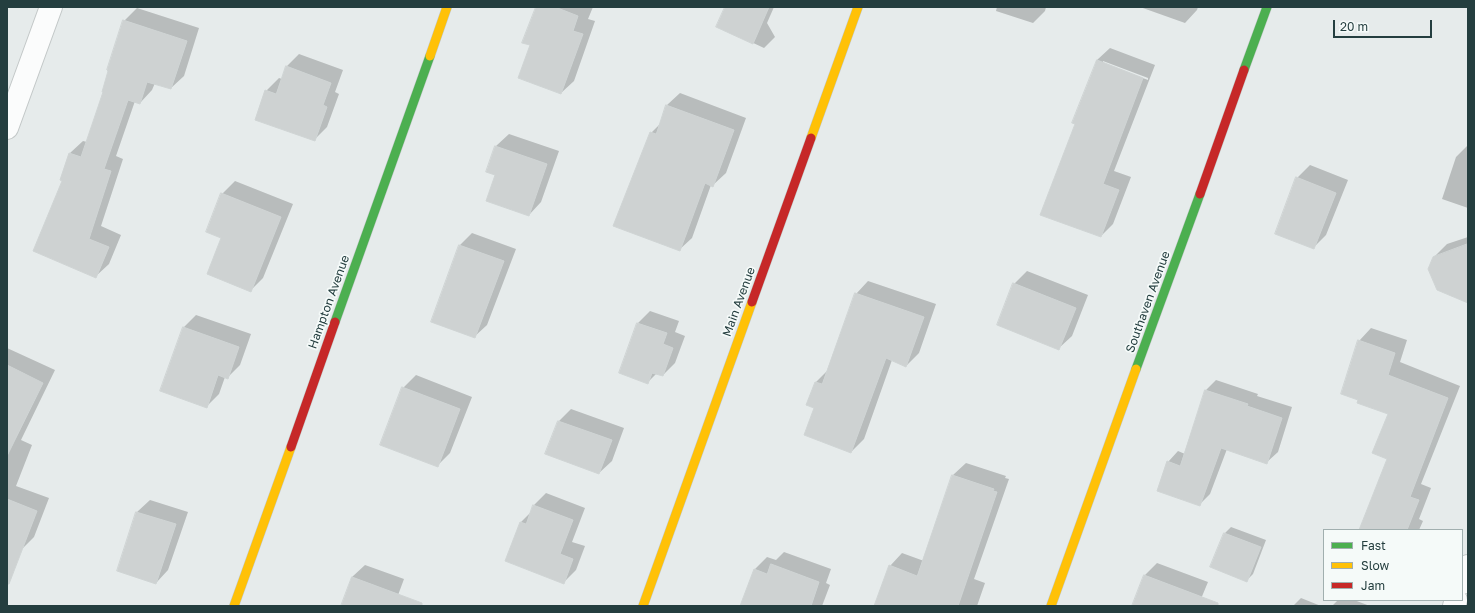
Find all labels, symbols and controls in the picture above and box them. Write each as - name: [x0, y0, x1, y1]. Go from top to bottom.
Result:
- scale bar: [1335, 12, 1434, 38]
- text: 20 m: [1340, 19, 1368, 34]
- street label: Southaven Avenue: [1123, 249, 1173, 355]
- street label: Hampton Avenue: [305, 253, 353, 351]
- street label: Main Avenue: [720, 265, 758, 339]
- legend: [1323, 529, 1463, 601]
- text: Fast: [1361, 538, 1386, 553]
- text: Slow: [1361, 558, 1389, 573]
- text: Jam: [1361, 578, 1385, 593]

